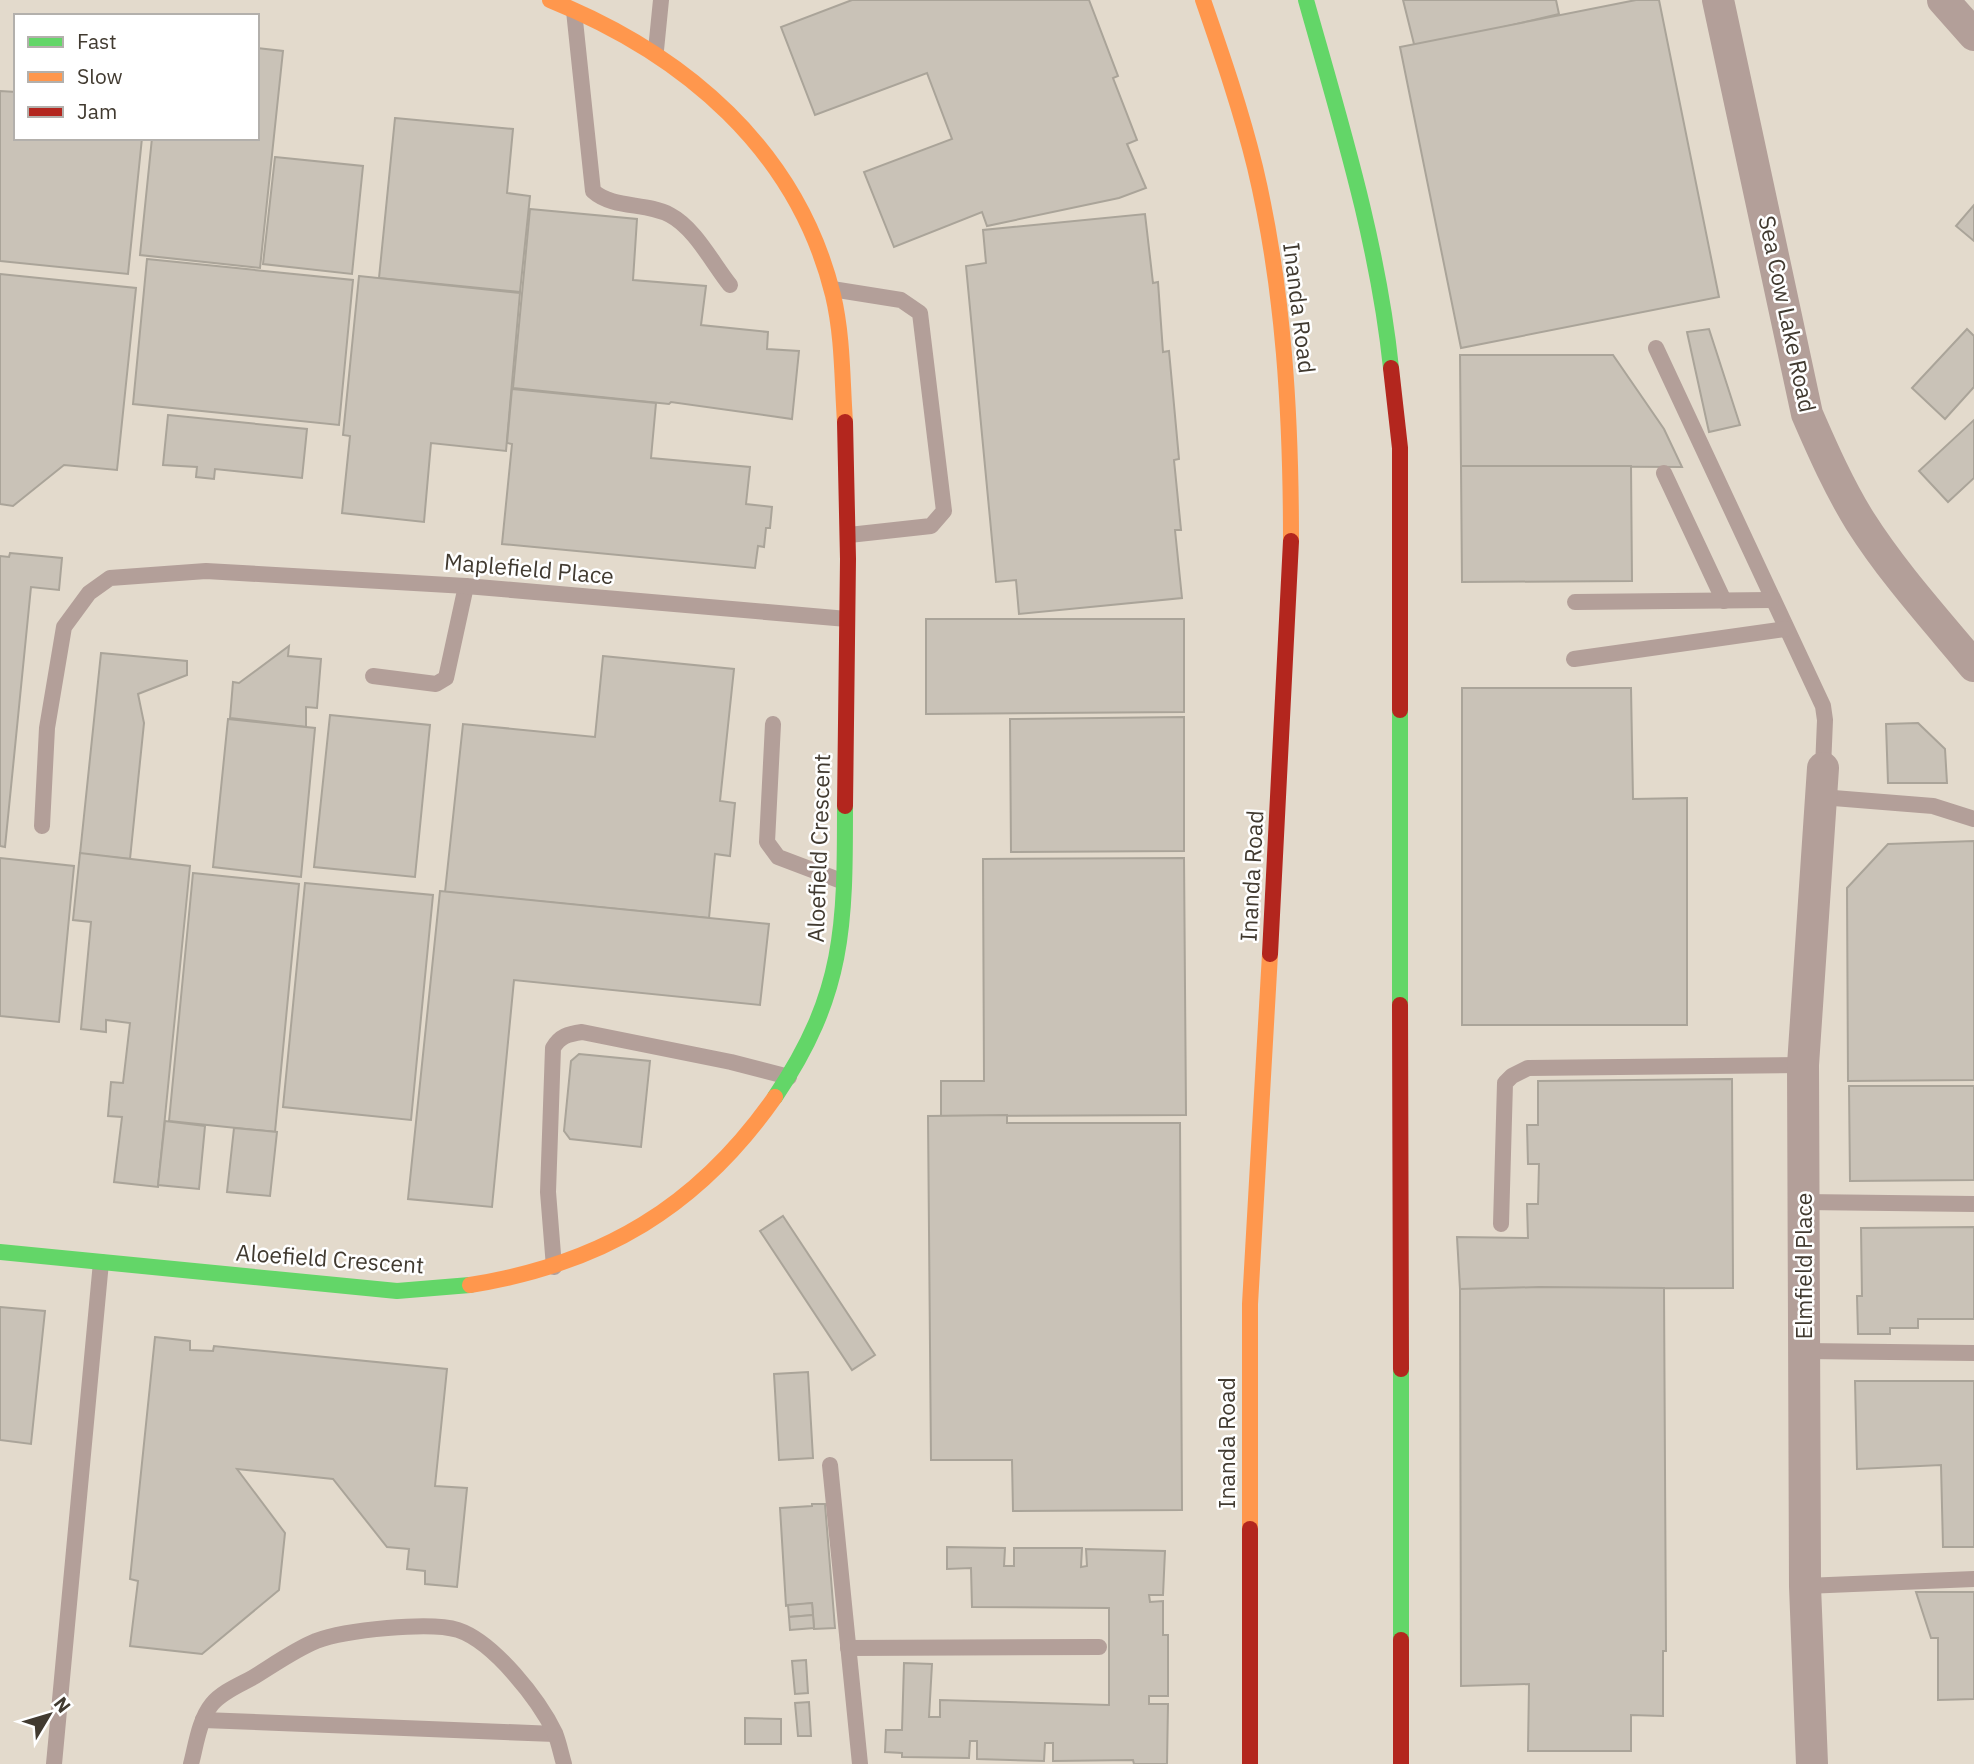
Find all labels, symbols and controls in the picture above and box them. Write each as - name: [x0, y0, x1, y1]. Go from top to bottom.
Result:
- legend: [14, 14, 259, 140]
- text: Fast: [77, 27, 117, 55]
- text: Slow: [77, 62, 123, 90]
- text: Jam: [77, 97, 117, 125]
- street label: Sea Cow Lake Road: [1752, 213, 1823, 415]
- street label: Inanda Road: [1277, 241, 1323, 375]
- street label: Maplefield Place: [443, 546, 615, 590]
- street label: Aloefield Crescent: [800, 753, 836, 943]
- street label: Inanda Road: [1233, 809, 1269, 942]
- street label: Elmfield Place: [1788, 1193, 1818, 1339]
- street label: Aloefield Crescent: [235, 1236, 425, 1280]
- street label: Inanda Road: [1211, 1377, 1241, 1509]
- north arrow: [14, 1680, 84, 1750]
- text: N: [49, 1692, 76, 1717]

